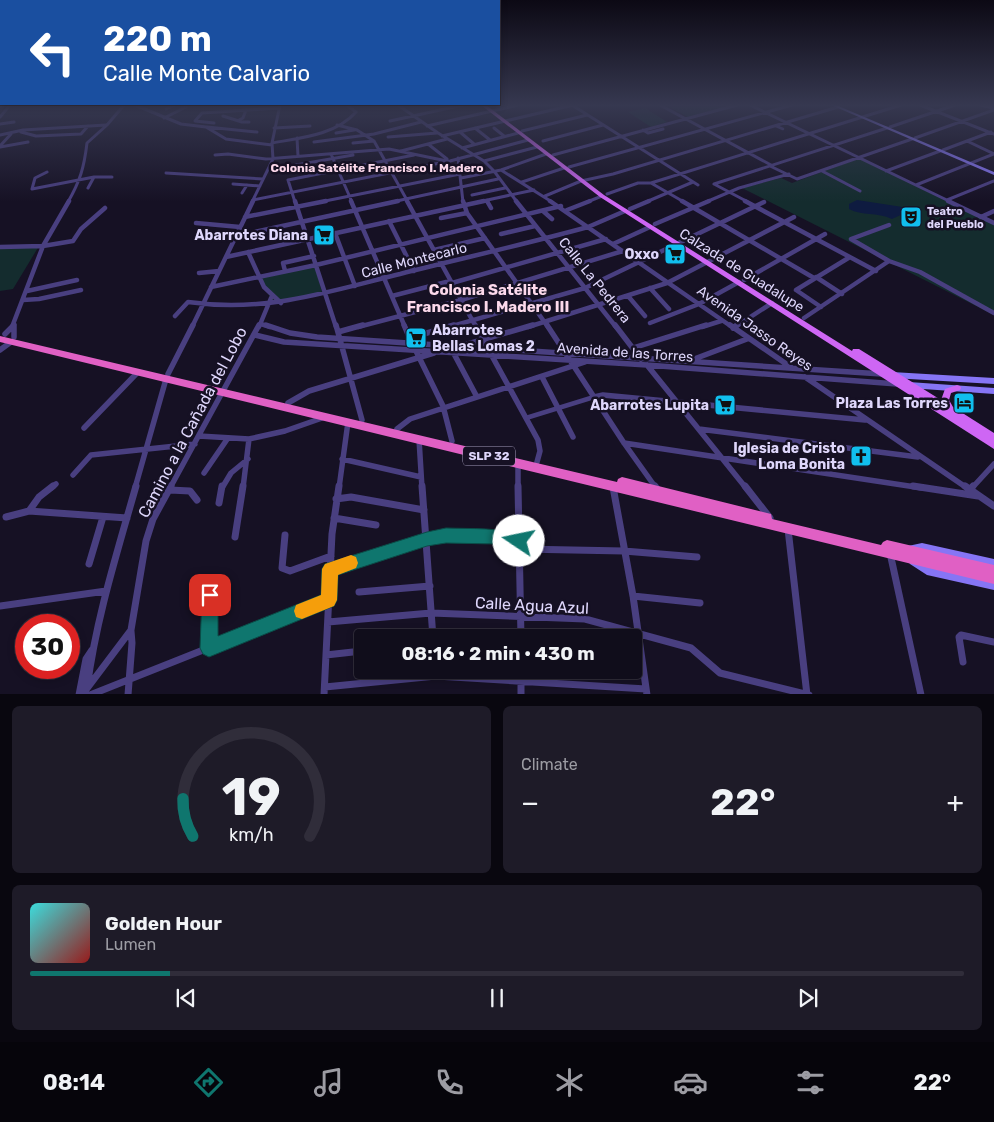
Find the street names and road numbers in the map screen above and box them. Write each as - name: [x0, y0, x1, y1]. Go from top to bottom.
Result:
- street label: Calzada de Guadalupe: [676, 225, 807, 316]
- street label: Calle La Pedrera: [555, 234, 634, 327]
- street label: Calle Montecarlo: [360, 239, 469, 282]
- street label: Avenida Jasso Reyes: [694, 282, 816, 375]
- street label: Camino a la Cañada del Lobo: [134, 324, 251, 521]
- street label: Avenida de las Torres: [556, 339, 694, 366]
- road number: SLP 32: [463, 446, 515, 466]
- street label: Calle Agua Azul: [474, 593, 590, 618]

